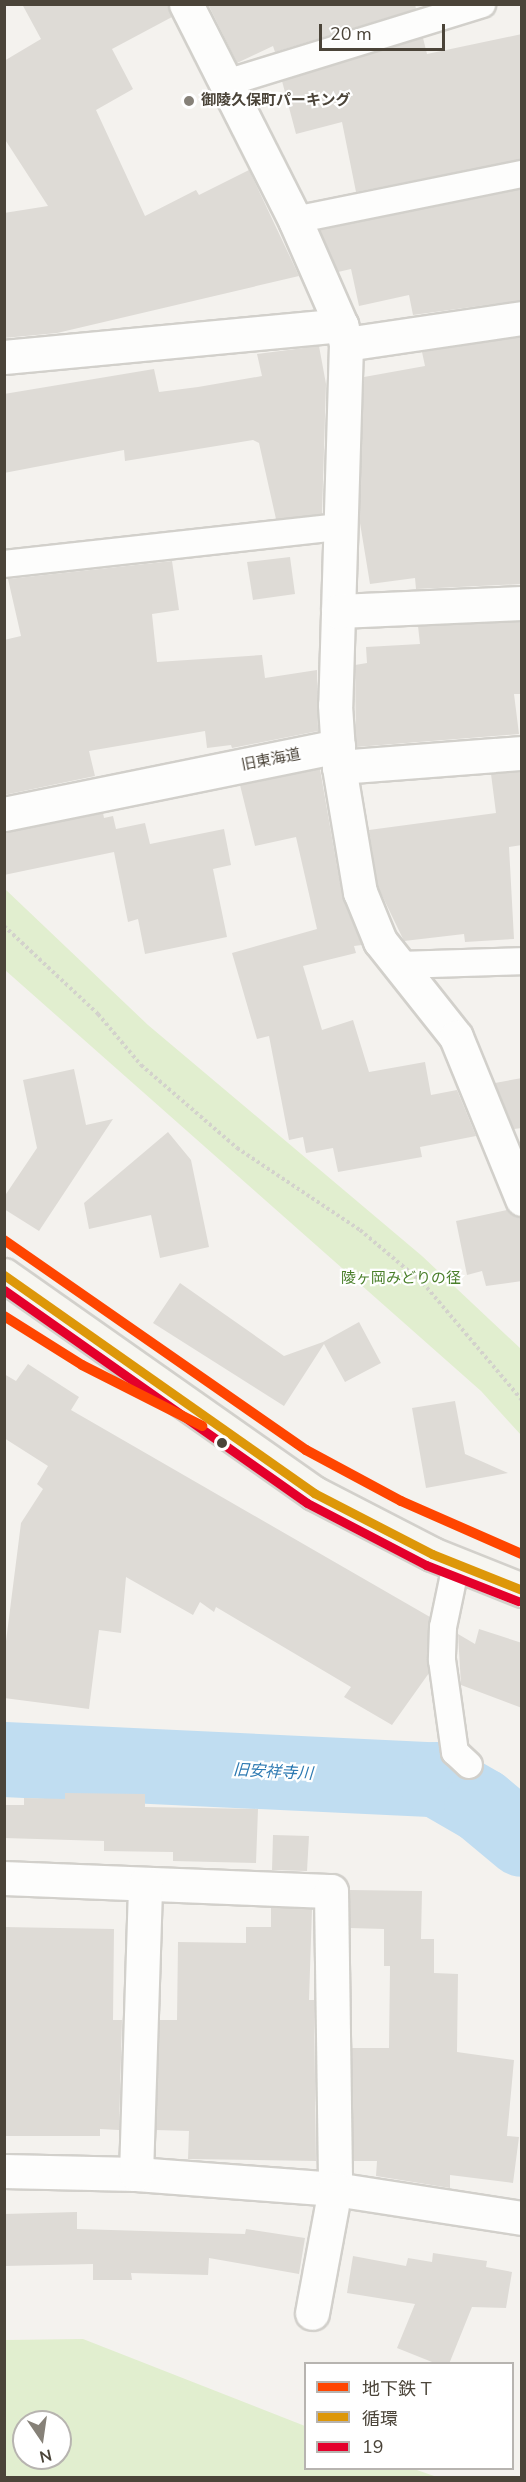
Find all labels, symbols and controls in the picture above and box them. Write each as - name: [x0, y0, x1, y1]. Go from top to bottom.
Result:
- scale bar: [322, 12, 448, 50]
- text: 20 m: [330, 22, 372, 46]
- place label: 御陵久保町パーキング: [201, 92, 351, 110]
- marker: 御陵久保町パーキング: [182, 94, 196, 108]
- street label: 旧東海道: [240, 745, 302, 775]
- park label: 陵ヶ岡みどりの径: [341, 1270, 461, 1288]
- unlabelled marker: [216, 1437, 228, 1449]
- water label: 旧安祥寺川: [233, 1760, 313, 1784]
- legend: [304, 2362, 514, 2470]
- text: 地下鉄 T: [362, 2377, 431, 2401]
- text: 循環: [362, 2407, 398, 2431]
- north arrow: [12, 2410, 72, 2470]
- text: 19: [362, 2435, 384, 2459]
- text: N: [37, 2444, 54, 2468]

